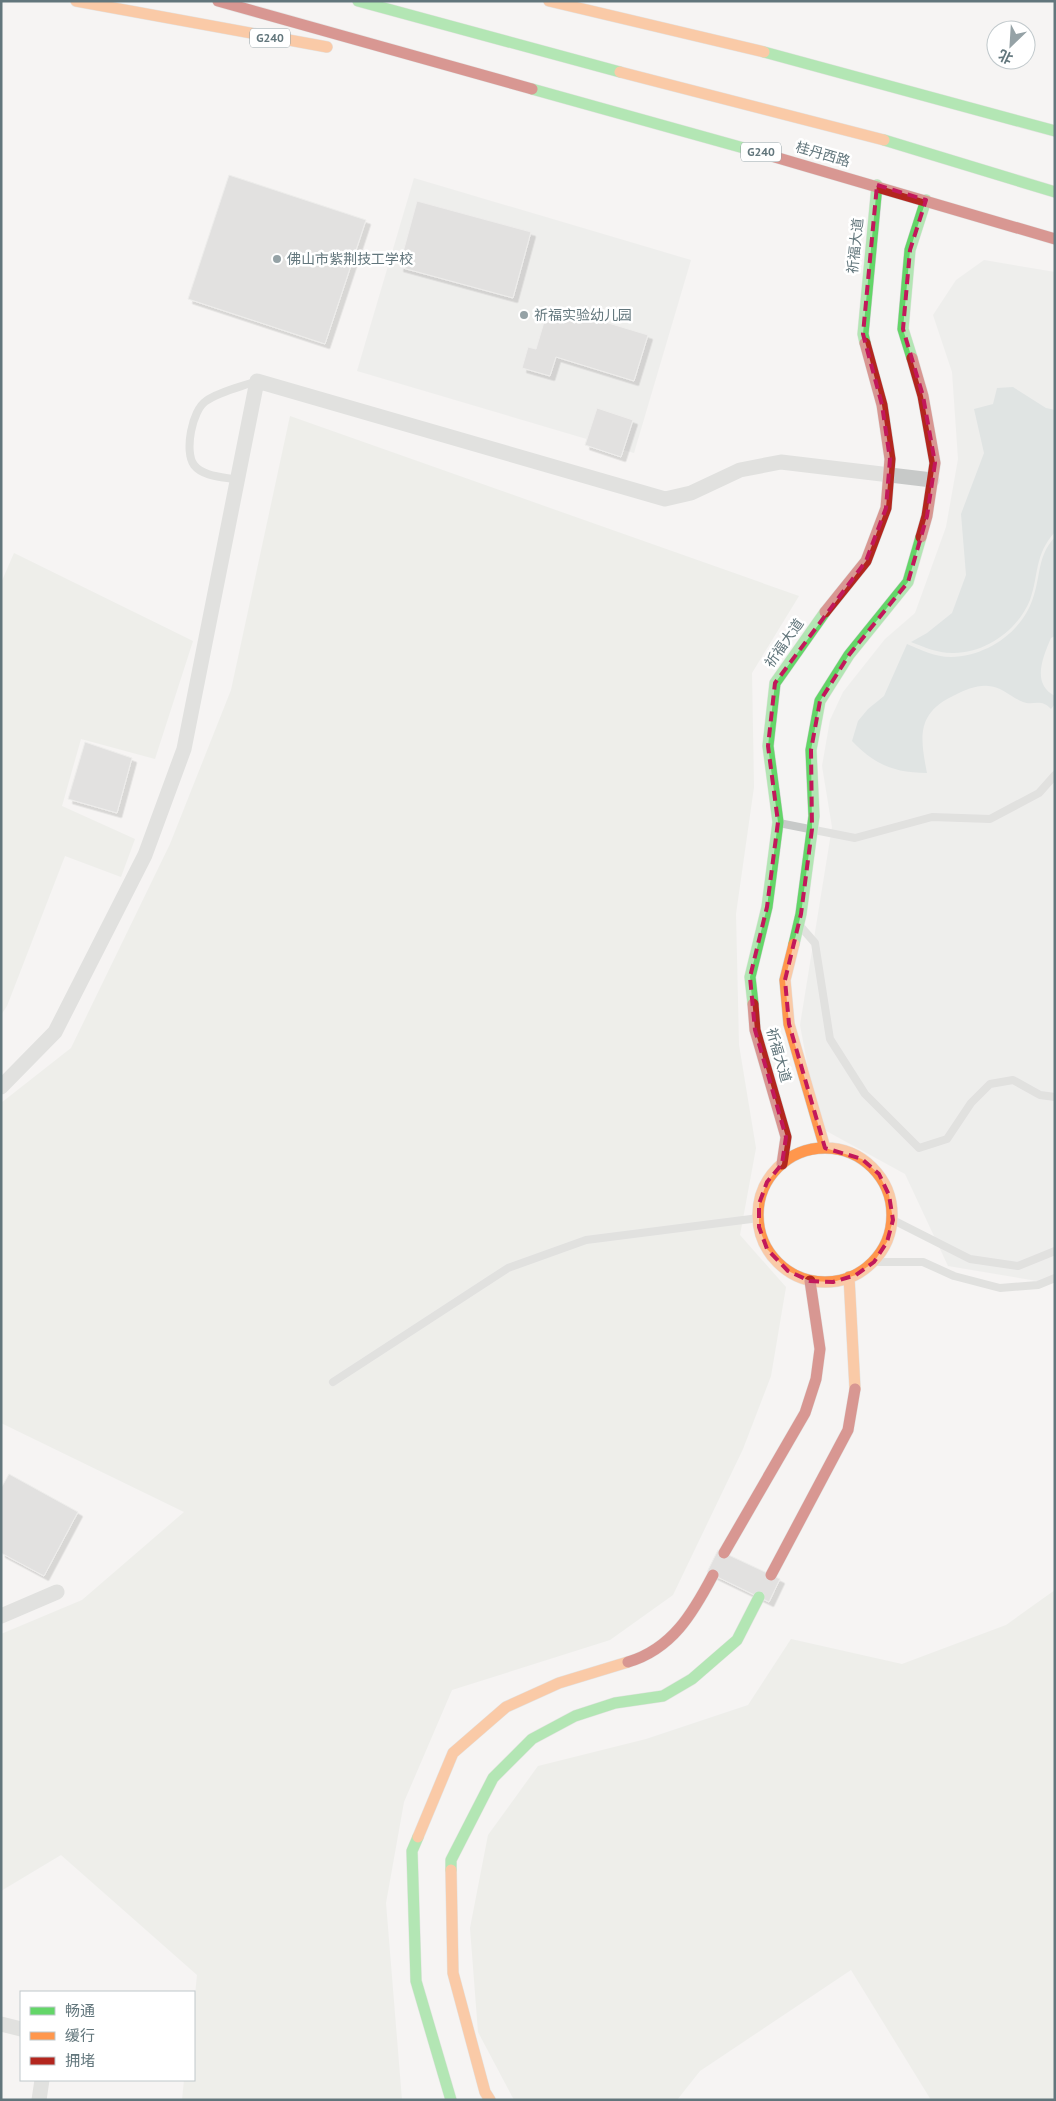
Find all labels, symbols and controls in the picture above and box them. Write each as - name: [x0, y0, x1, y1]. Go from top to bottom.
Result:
- north arrow: [986, 20, 1036, 70]
- road number: G240: [250, 28, 290, 48]
- text: 北: [995, 46, 1016, 68]
- street label: 桂丹西路: [794, 138, 852, 170]
- road number: G240: [741, 142, 781, 162]
- street label: 祈福大道: [843, 217, 867, 275]
- place label: 佛山市紫荆技工学校: [287, 250, 413, 268]
- marker: 佛山市紫荆技工学校: [271, 253, 283, 265]
- place label: 祈福实验幼儿园: [534, 306, 632, 324]
- marker: 祈福实验幼儿园: [518, 309, 530, 321]
- street label: 祈福大道: [761, 615, 807, 671]
- street label: 祈福大道: [763, 1026, 795, 1084]
- legend: [20, 1991, 195, 2081]
- text: 畅通: [65, 2001, 95, 2020]
- text: 缓行: [65, 2026, 95, 2045]
- text: 拥堵: [65, 2051, 95, 2070]

